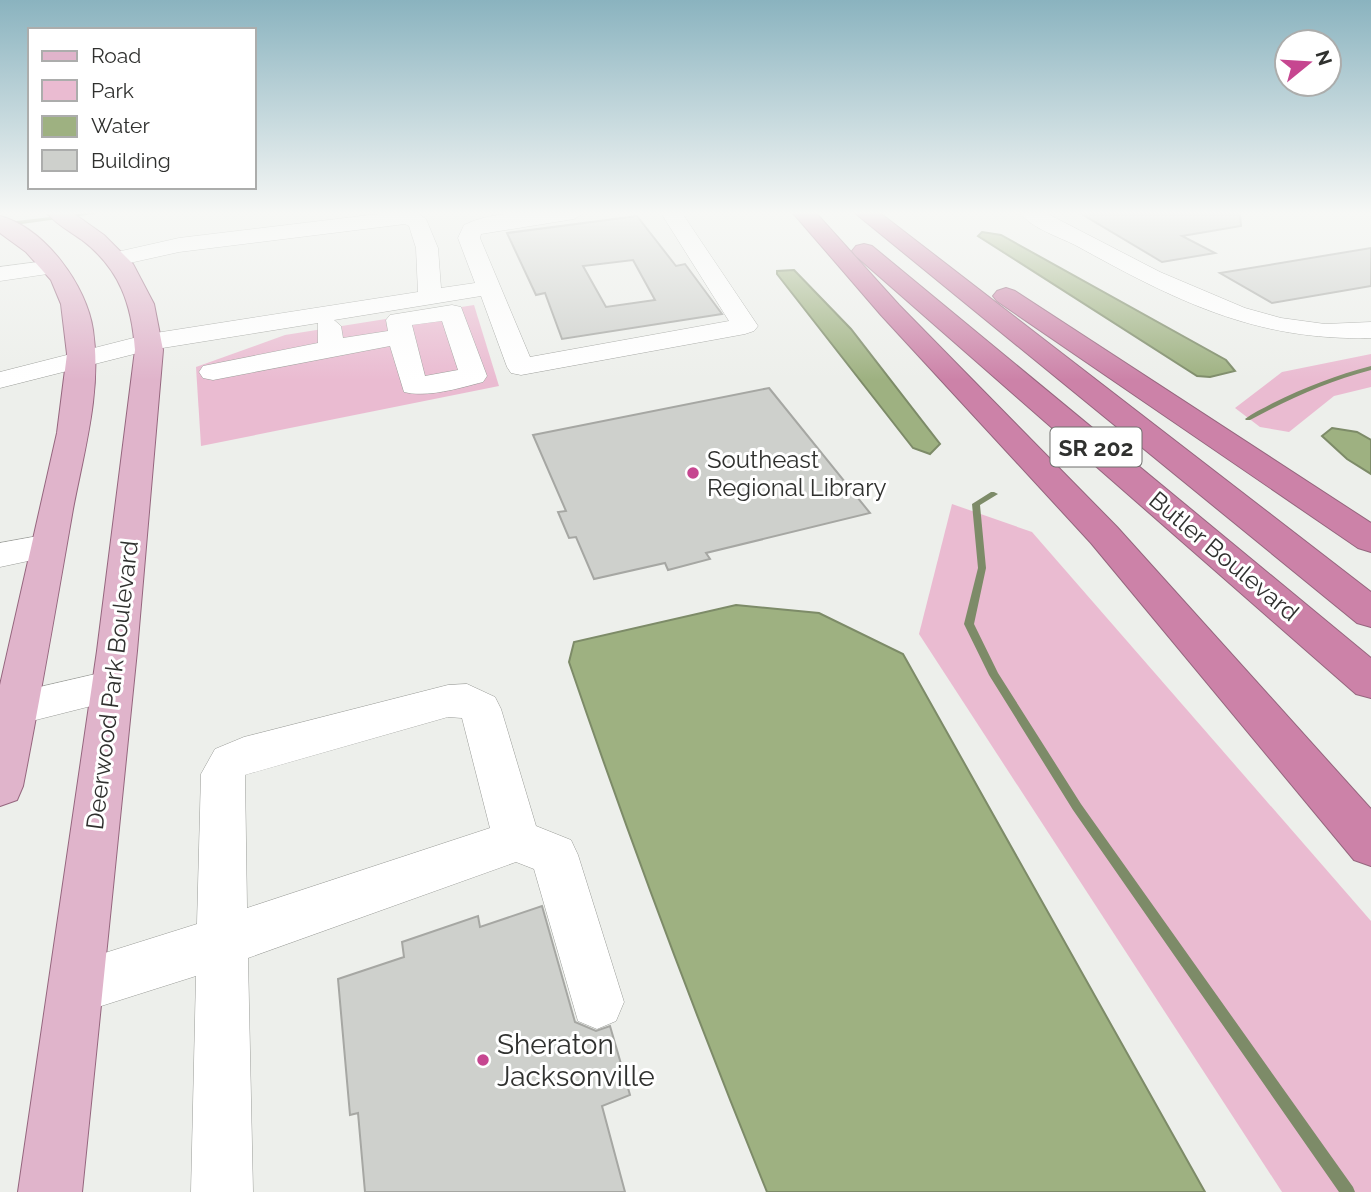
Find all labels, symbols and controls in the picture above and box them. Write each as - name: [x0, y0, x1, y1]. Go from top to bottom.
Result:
- legend: [28, 28, 256, 189]
- north arrow: [1273, 28, 1343, 98]
- text: Road: [91, 43, 141, 68]
- text: N: [1311, 47, 1337, 68]
- text: Park: [91, 78, 134, 103]
- text: Water: [91, 113, 150, 138]
- text: Building: [91, 148, 171, 173]
- road number: SR 202: [1050, 428, 1142, 466]
- place label: Southeast Regional Library: [707, 445, 887, 502]
- marker: Southeast Regional Library: [685, 465, 701, 481]
- street label: Butler Boulevard: [1143, 485, 1305, 627]
- street label: Deerwood Park Boulevard: [80, 539, 144, 831]
- place label: Sheraton Jacksonville: [497, 1028, 655, 1093]
- marker: Sheraton Jacksonville: [475, 1052, 491, 1068]

